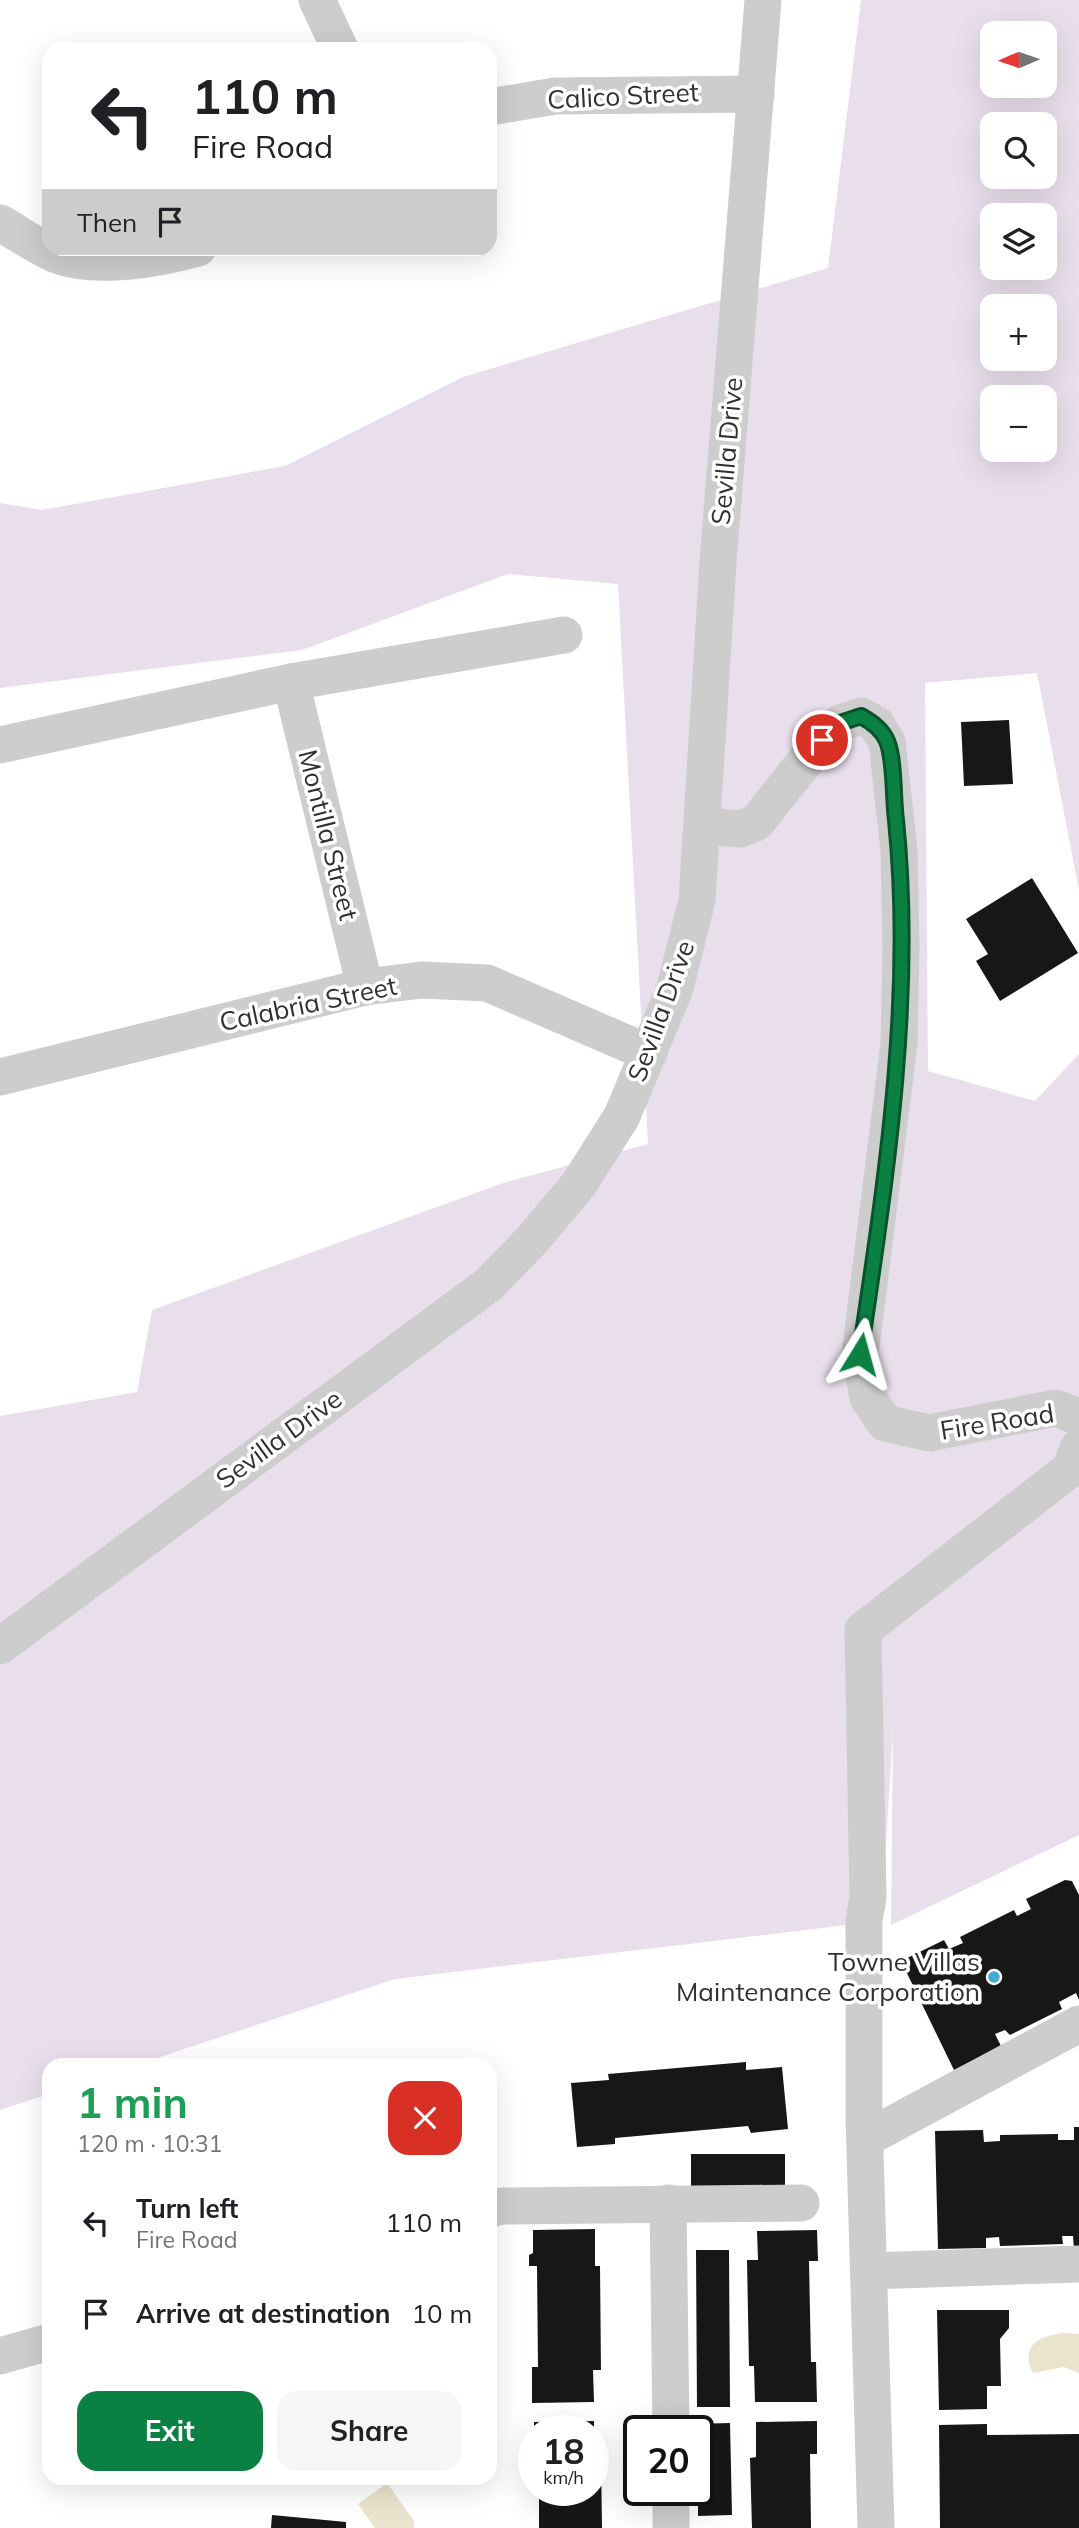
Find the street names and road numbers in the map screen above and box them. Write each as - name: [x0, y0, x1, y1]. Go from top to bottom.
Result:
- street label: Calico Street: [546, 75, 699, 116]
- street label: Sevilla Drive: [704, 376, 749, 526]
- street label: Montilla Street: [291, 746, 366, 923]
- street label: Sevilla Drive: [620, 936, 701, 1086]
- street label: Calabria Street: [216, 969, 399, 1038]
- street label: Sevilla Drive: [209, 1382, 348, 1495]
- street label: Fire Road: [938, 1396, 1056, 1447]

